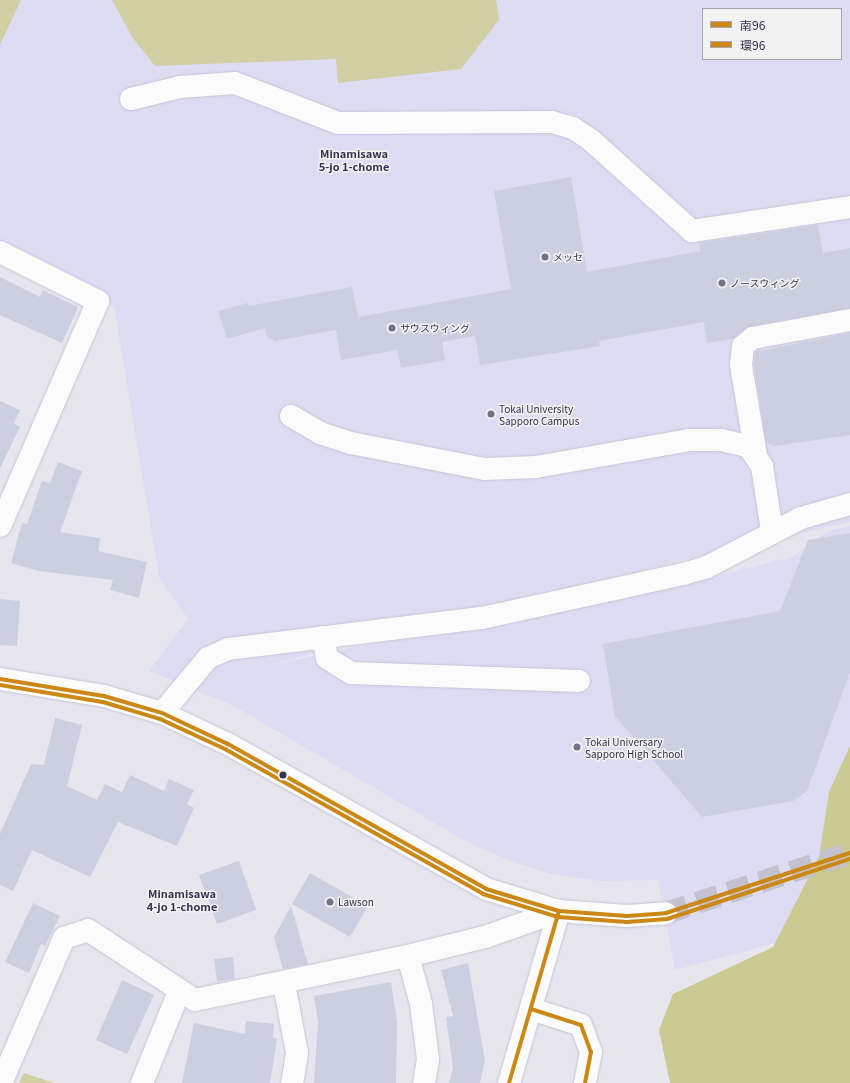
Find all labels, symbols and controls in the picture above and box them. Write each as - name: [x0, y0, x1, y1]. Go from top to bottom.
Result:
- legend: [702, 8, 842, 60]
- text: 南96: [740, 16, 765, 33]
- text: 環96: [740, 36, 765, 53]
- district label: Minamisawa 5-jo 1-chome: [319, 147, 389, 173]
- place label: メッセ: [553, 251, 583, 263]
- marker: メッセ: [540, 252, 550, 262]
- place label: ノースウィング: [730, 277, 800, 289]
- marker: ノースウィング: [717, 278, 727, 288]
- place label: サウスウィング: [400, 322, 470, 334]
- marker: サウスウィング: [387, 323, 397, 333]
- place label: Tokai University Sapporo Campus: [499, 402, 579, 426]
- marker: Tokai University Sapporo Campus: [486, 409, 496, 419]
- place label: Tokai Universary Sapporo High School: [585, 735, 683, 758]
- marker: Tokai Universary Sapporo High School: [572, 742, 582, 752]
- unlabelled marker: [278, 770, 288, 780]
- district label: Minamisawa 4-jo 1-chome: [147, 887, 217, 913]
- place label: Lawson: [338, 896, 374, 908]
- marker: Lawson: [325, 897, 335, 907]

